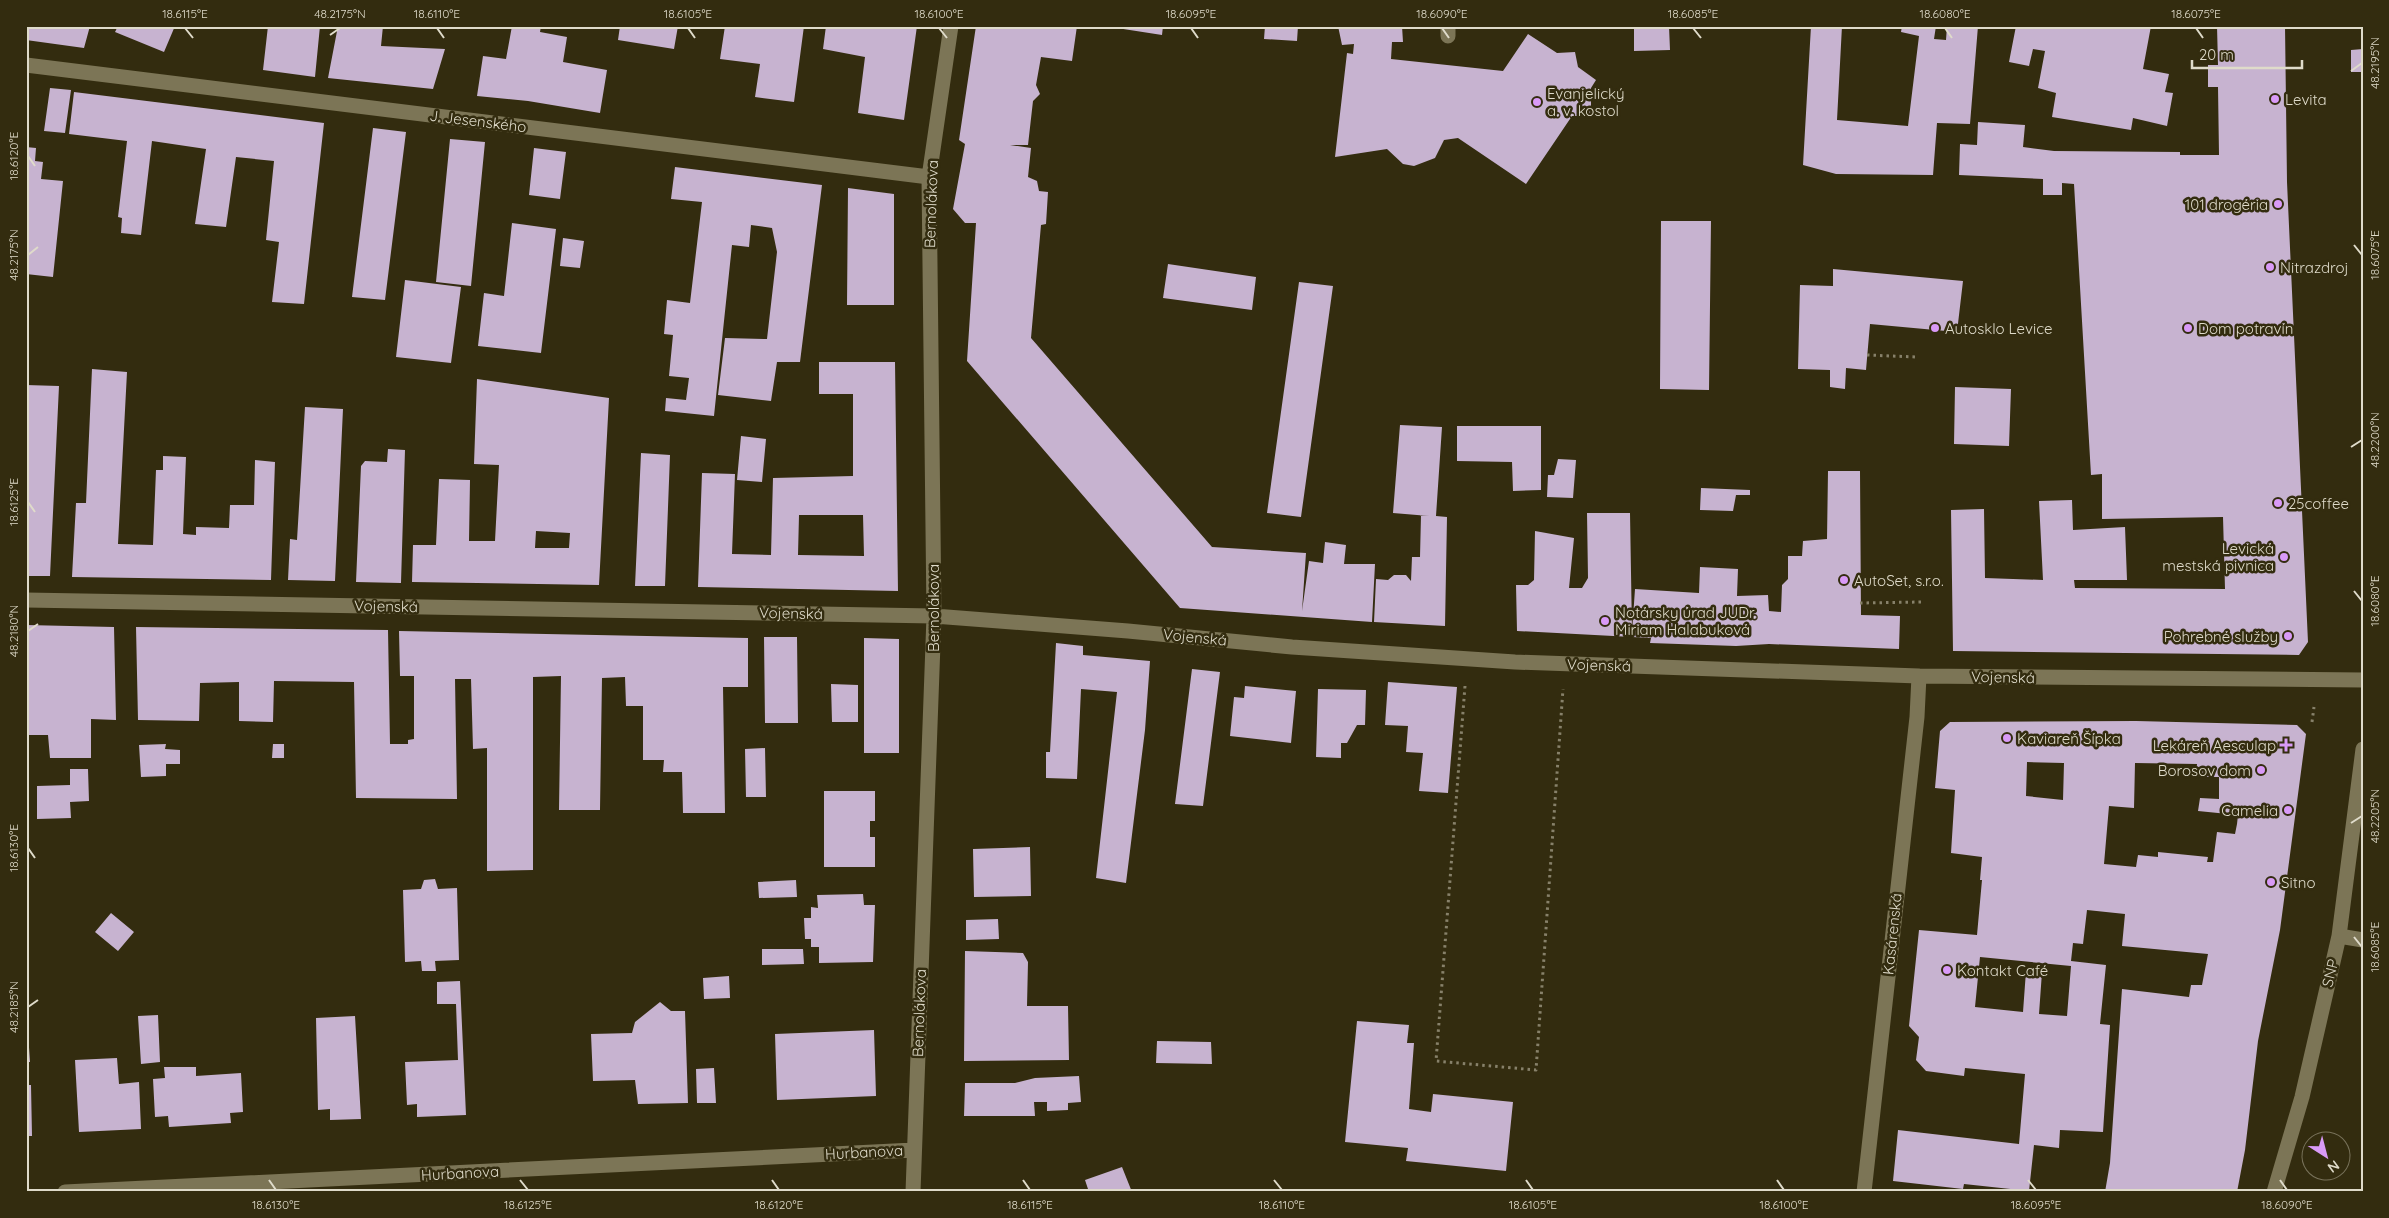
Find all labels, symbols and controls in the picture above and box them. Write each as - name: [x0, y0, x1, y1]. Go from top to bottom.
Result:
- text: 18.6115°E: [162, 6, 208, 21]
- text: 48.2175°N: [314, 6, 366, 21]
- text: 18.6110°E: [414, 6, 460, 21]
- text: 18.6105°E: [664, 6, 712, 21]
- text: 18.6100°E: [914, 6, 964, 21]
- text: 18.6095°E: [1166, 6, 1217, 21]
- text: 18.6090°E: [1416, 6, 1468, 21]
- text: 18.6085°E: [1668, 6, 1718, 21]
- text: 18.6080°E: [1919, 6, 1971, 21]
- text: 18.6075°E: [2171, 6, 2221, 21]
- text: 48.2195°N: [2367, 37, 2382, 89]
- scale bar: [2192, 38, 2302, 70]
- text: 20 m: [2199, 45, 2234, 64]
- place label: Evanjelický a. v. kostol: [1547, 84, 1624, 120]
- place label: Levita: [2285, 90, 2327, 109]
- marker: Levita: [2269, 93, 2281, 105]
- marker: Evanjelický a. v. kostol: [1531, 96, 1543, 108]
- street label: J. Jesenského: [428, 106, 528, 136]
- text: 18.6120°E: [6, 132, 21, 180]
- street label: Bernolákova: [920, 160, 942, 248]
- place label: 101 drogéria: [2185, 195, 2268, 214]
- marker: 101 drogéria: [2272, 198, 2284, 210]
- text: 48.2175°N: [6, 229, 21, 281]
- text: 18.6075°E: [2367, 230, 2382, 280]
- place label: Nitrazdroj: [2280, 258, 2349, 277]
- marker: Nitrazdroj: [2264, 261, 2276, 273]
- place label: Autosklo Levice: [1945, 319, 2052, 338]
- place label: Dom potravín: [2198, 319, 2293, 338]
- marker: Autosklo Levice: [1929, 322, 1941, 334]
- marker: Dom potravín: [2182, 322, 2194, 334]
- text: 48.2200°N: [2367, 412, 2382, 468]
- text: 18.6125°E: [6, 478, 21, 526]
- place label: 25coffee: [2288, 494, 2349, 513]
- marker: 25coffee: [2272, 497, 2284, 509]
- place label: Levická mestská pivnica: [2162, 539, 2274, 575]
- marker: Levická mestská pivnica: [2278, 551, 2290, 563]
- street label: Bernolákova: [924, 564, 943, 652]
- place label: AutoSet, s.r.o.: [1854, 571, 1944, 590]
- marker: AutoSet, s.r.o.: [1838, 574, 1850, 586]
- text: 18.6080°E: [2367, 575, 2382, 627]
- street label: Vojenská: [354, 596, 418, 616]
- street label: Vojenská: [759, 603, 823, 623]
- place label: Notársky úrad JUDr. Miriam Halabuková: [1615, 603, 1756, 639]
- text: 48.2180°N: [6, 605, 21, 657]
- marker: Notársky úrad JUDr. Miriam Halabuková: [1599, 615, 1611, 627]
- street label: Vojenská: [1162, 624, 1228, 650]
- place label: Pohrebné služby: [2164, 627, 2278, 646]
- marker: Pohrebné služby: [2282, 630, 2294, 642]
- street label: Vojenská: [1567, 654, 1631, 676]
- street label: Vojenská: [1971, 667, 2035, 687]
- place label: Kaviareň Šípka: [2017, 729, 2121, 748]
- marker: Kaviareň Šípka: [2001, 732, 2013, 744]
- place label: Lekáreň Aesculap: [2153, 736, 2276, 755]
- marker: Lekáreň Aesculap: [2280, 739, 2292, 751]
- place label: Borosov dom: [2158, 761, 2251, 780]
- marker: Borosov dom: [2255, 764, 2267, 776]
- text: 48.2205°N: [2367, 789, 2382, 843]
- place label: Camelia: [2221, 801, 2278, 820]
- marker: Camelia: [2282, 804, 2294, 816]
- text: 18.6130°E: [6, 824, 21, 872]
- place label: Sitno: [2281, 873, 2315, 892]
- marker: Sitno: [2265, 876, 2277, 888]
- street label: Kasárenská: [1878, 892, 1906, 976]
- text: 18.6085°E: [2367, 922, 2382, 972]
- street label: SNP: [2317, 957, 2343, 989]
- place label: Kontakt Café: [1957, 961, 2048, 980]
- marker: Kontakt Café: [1941, 964, 1953, 976]
- street label: Bernolákova: [908, 969, 930, 1057]
- text: 48.2185°N: [6, 981, 21, 1033]
- north arrow: [2302, 1130, 2352, 1180]
- street label: Hurbanova: [825, 1140, 903, 1164]
- text: N: [2324, 1156, 2343, 1177]
- street label: Hurbanova: [421, 1161, 499, 1185]
- text: 18.6130°E: [252, 1197, 300, 1212]
- text: 18.6125°E: [504, 1197, 552, 1212]
- text: 18.6120°E: [755, 1197, 803, 1212]
- text: 18.6115°E: [1007, 1197, 1053, 1212]
- text: 18.6110°E: [1259, 1197, 1305, 1212]
- text: 18.6105°E: [1509, 1197, 1557, 1212]
- text: 18.6100°E: [1759, 1197, 1809, 1212]
- text: 18.6095°E: [2011, 1197, 2062, 1212]
- text: 18.6090°E: [2261, 1197, 2313, 1212]

